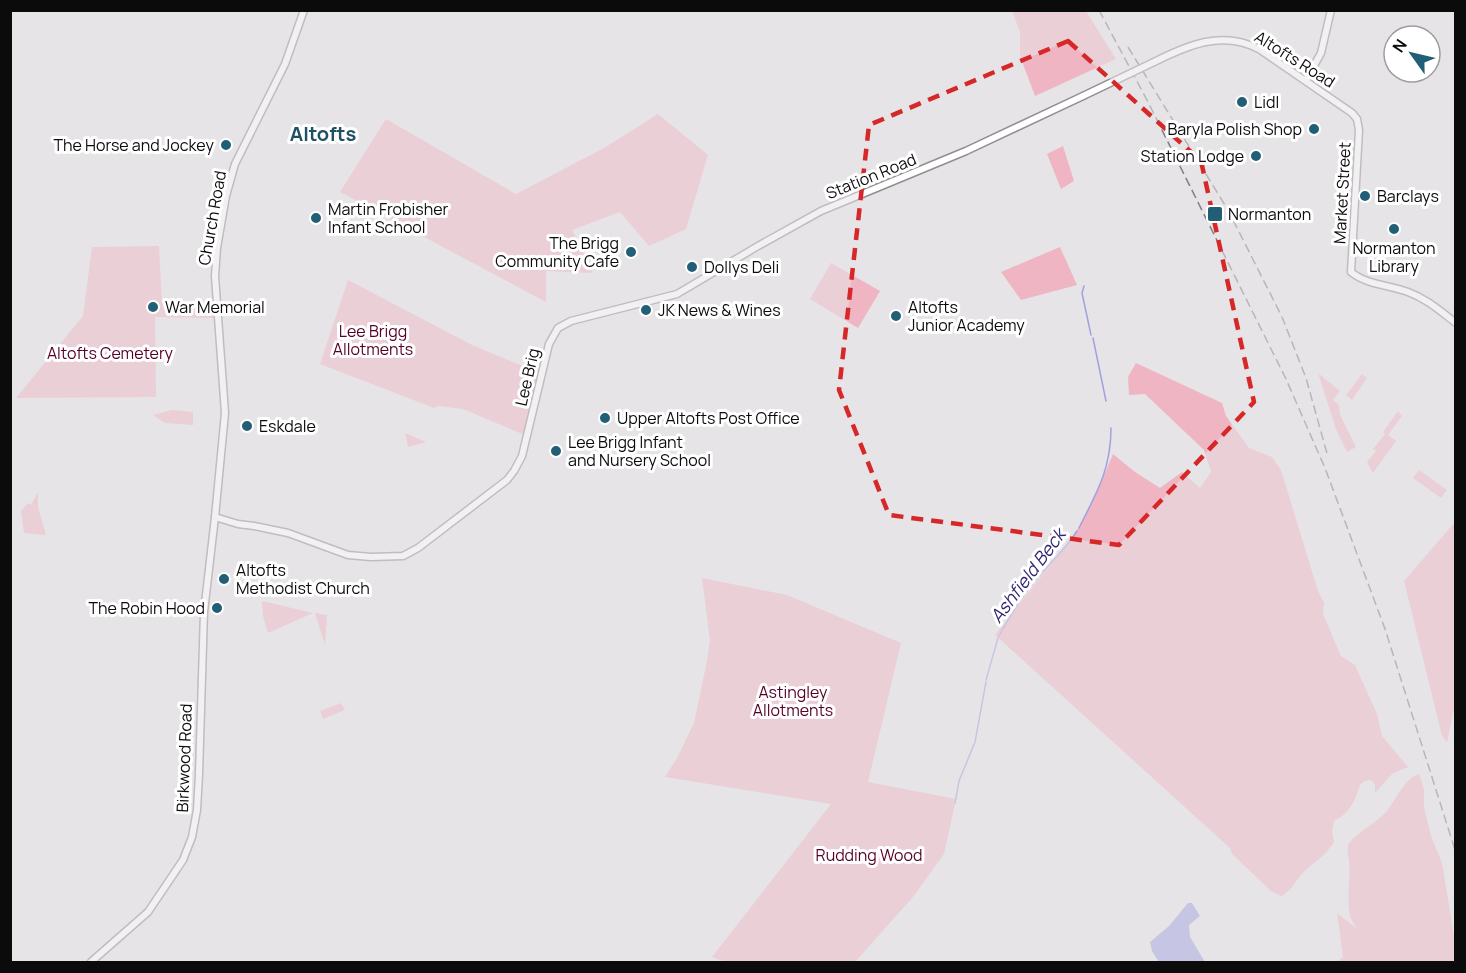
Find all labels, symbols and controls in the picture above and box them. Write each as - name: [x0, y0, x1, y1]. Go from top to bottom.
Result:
- north arrow: [1382, 24, 1442, 84]
- street label: Altofts Road: [1251, 26, 1339, 92]
- text: N: [1387, 35, 1412, 57]
- place label: Lidl: [1254, 91, 1279, 113]
- marker: Lidl: [1235, 95, 1249, 109]
- place label: Baryla Polish Shop: [1167, 118, 1302, 140]
- district label: Altofts: [290, 120, 356, 147]
- marker: Baryla Polish Shop: [1307, 122, 1321, 136]
- place label: The Horse and Jockey: [53, 134, 215, 156]
- marker: The Horse and Jockey: [219, 138, 233, 152]
- street label: Market Street: [1328, 142, 1356, 244]
- place label: Station Lodge: [1141, 145, 1244, 167]
- street label: Station Road: [823, 148, 919, 204]
- marker: Station Lodge: [1249, 149, 1263, 163]
- street label: Church Road: [193, 169, 231, 267]
- place label: Barclays: [1377, 185, 1439, 207]
- marker: Barclays: [1358, 189, 1372, 203]
- place label: Martin Frobisher Infant School: [328, 198, 449, 238]
- place label: Normanton: [1228, 203, 1311, 225]
- marker: Normanton: [1206, 205, 1224, 223]
- marker: Martin Frobisher Infant School: [309, 211, 323, 225]
- marker: Normanton Library: [1387, 222, 1401, 236]
- place label: The Brigg Community Cafe: [495, 232, 619, 272]
- place label: Normanton Library: [1352, 237, 1436, 277]
- marker: The Brigg Community Cafe: [624, 245, 638, 259]
- place label: Dollys Deli: [704, 256, 779, 278]
- marker: Dollys Deli: [685, 260, 699, 274]
- place label: War Memorial: [165, 296, 265, 318]
- place label: Altofts Junior Academy: [908, 296, 1025, 336]
- place label: JK News & Wines: [658, 299, 781, 321]
- marker: War Memorial: [146, 300, 160, 314]
- marker: JK News & Wines: [639, 303, 653, 317]
- marker: Altofts Junior Academy: [889, 309, 903, 323]
- park label: Lee Brigg Allotments: [333, 320, 413, 360]
- park label: Altofts Cemetery: [47, 342, 174, 364]
- street label: Lee Brig: [510, 346, 544, 408]
- place label: Upper Altofts Post Office: [617, 407, 800, 429]
- marker: Upper Altofts Post Office: [598, 411, 612, 425]
- place label: Eskdale: [259, 415, 316, 437]
- marker: Eskdale: [240, 419, 254, 433]
- place label: Lee Brigg Infant and Nursery School: [568, 431, 711, 471]
- marker: Lee Brigg Infant and Nursery School: [549, 444, 563, 458]
- water label: Ashfield Beck: [984, 521, 1072, 627]
- place label: Altofts Methodist Church: [236, 559, 370, 599]
- marker: Altofts Methodist Church: [217, 572, 231, 586]
- place label: The Robin Hood: [89, 597, 205, 619]
- marker: The Robin Hood: [210, 601, 224, 615]
- park label: Astingley Allotments: [753, 681, 833, 721]
- street label: Birkwood Road: [171, 703, 197, 813]
- park label: Rudding Wood: [816, 844, 922, 866]

